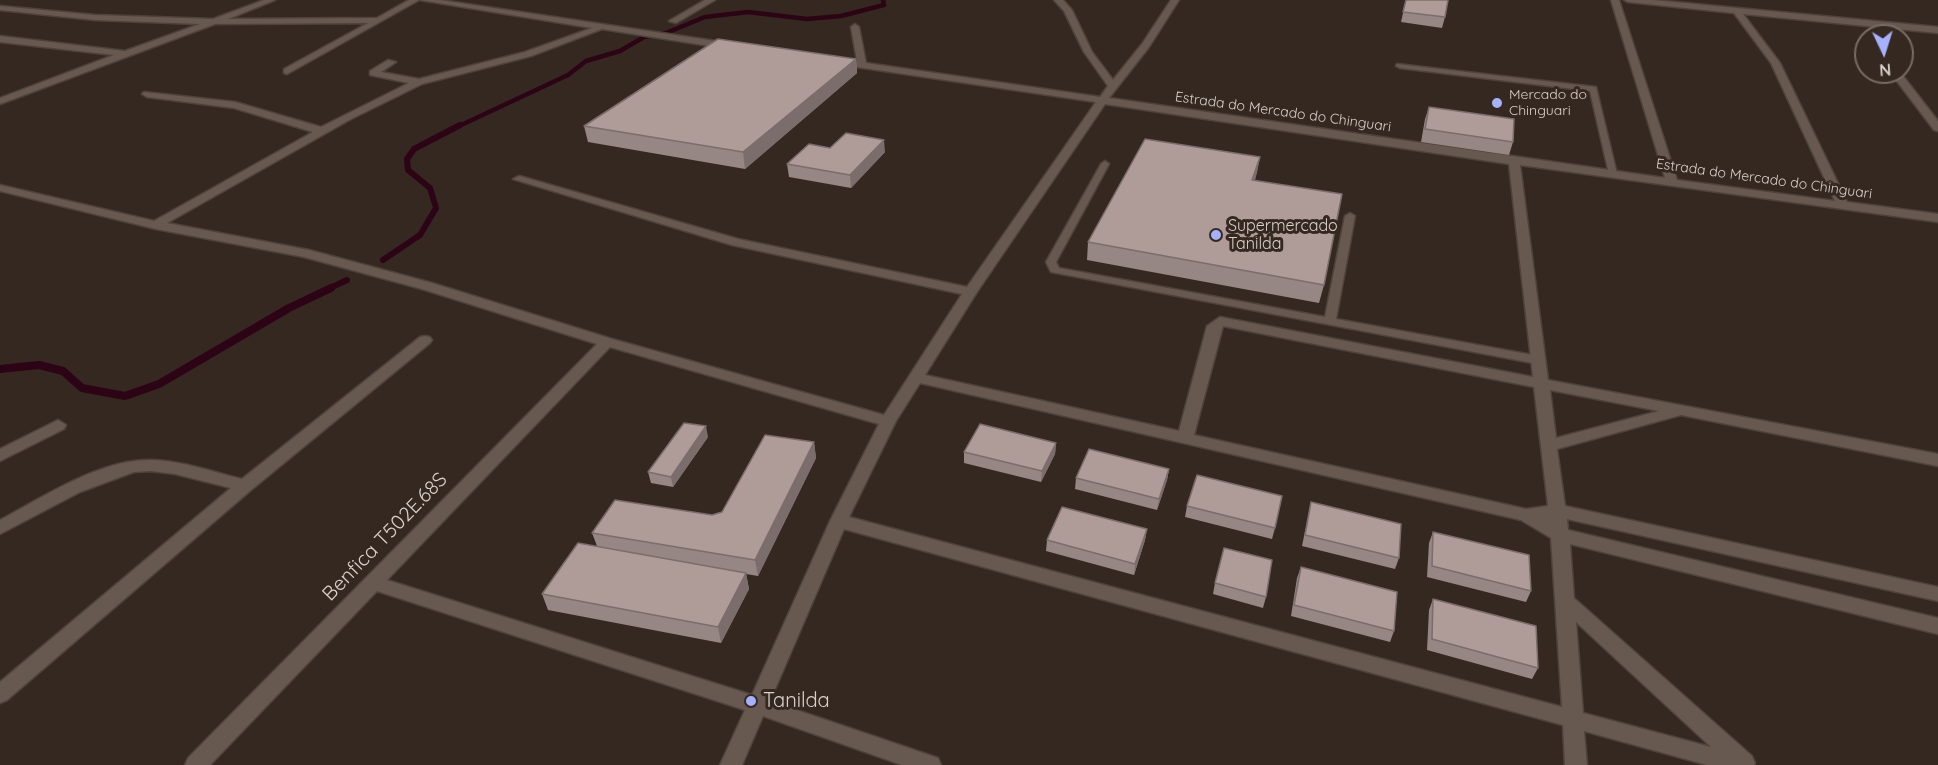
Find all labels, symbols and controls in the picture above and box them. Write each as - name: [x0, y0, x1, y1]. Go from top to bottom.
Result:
- north arrow: [1854, 24, 1914, 84]
- text: N: [1879, 60, 1892, 80]
- place label: Mercado do Chinguari: [1509, 87, 1587, 120]
- street label: Estrada do Mercado do Chinguari: [1174, 89, 1392, 135]
- marker: Mercado do Chinguari: [1490, 96, 1504, 110]
- street label: Estrada do Mercado do Chinguari: [1655, 156, 1873, 202]
- place label: Supermercado Tanilda: [1228, 216, 1338, 254]
- marker: Supermercado Tanilda: [1209, 228, 1223, 242]
- street label: Benfica T502E.68S: [318, 468, 452, 606]
- place label: Tanilda: [763, 689, 830, 713]
- marker: Tanilda: [744, 694, 758, 708]

